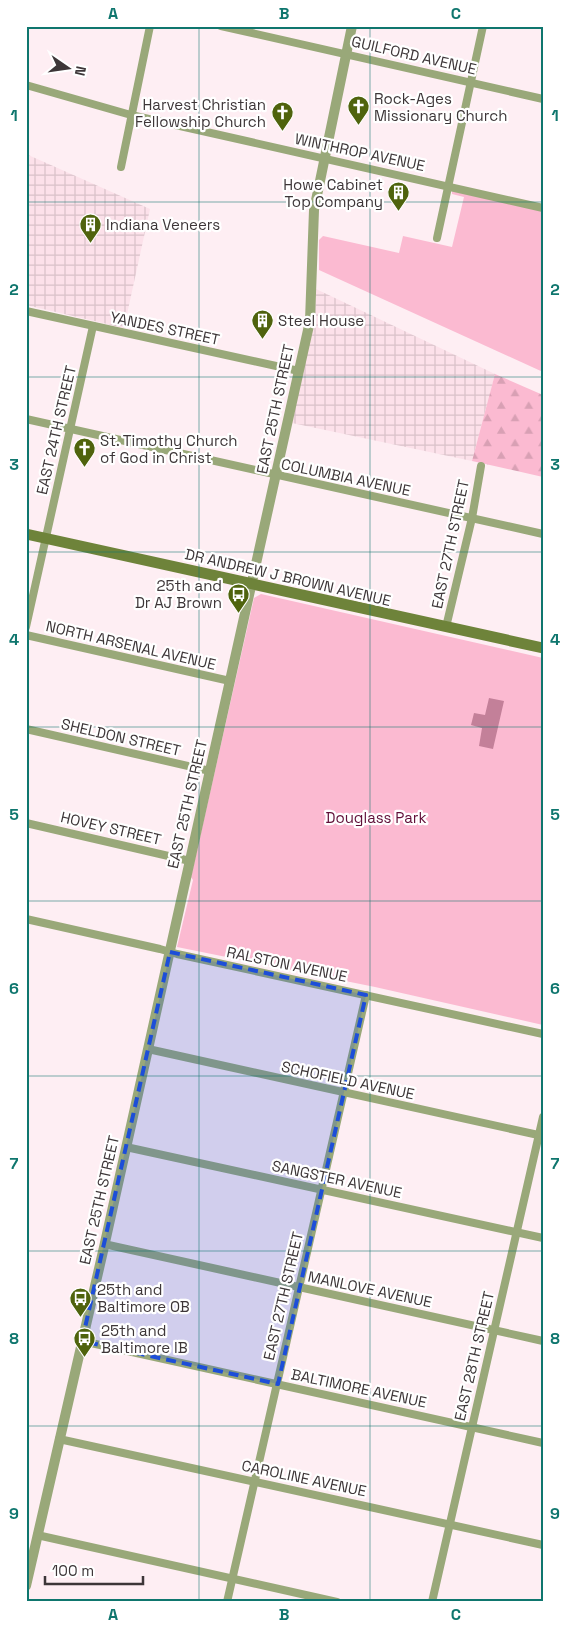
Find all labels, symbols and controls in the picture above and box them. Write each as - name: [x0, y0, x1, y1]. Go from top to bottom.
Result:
- text: A: [108, 3, 118, 24]
- text: B: [279, 3, 289, 24]
- text: C: [451, 3, 461, 24]
- street label: GUILFORD AVENUE: [350, 31, 478, 79]
- north arrow: [42, 42, 92, 92]
- text: N: [71, 64, 90, 78]
- place label: Rock-Ages Missionary Church: [374, 89, 507, 125]
- place label: Harvest Christian Fellowship Church: [135, 95, 266, 131]
- church icon: Rock-Ages Missionary Church: [346, 95, 370, 126]
- church icon: Harvest Christian Fellowship Church: [270, 101, 294, 132]
- text: 1: [10, 105, 18, 126]
- text: 1: [551, 105, 559, 126]
- street label: WINTHROP AVENUE: [293, 129, 427, 175]
- place label: Howe Cabinet Top Company: [283, 175, 383, 211]
- building icon: Howe Cabinet Top Company: [387, 181, 411, 212]
- building icon: Indiana Veneers: [78, 212, 102, 243]
- place label: Indiana Veneers: [106, 215, 220, 234]
- text: 2: [9, 279, 19, 300]
- text: 2: [550, 279, 560, 300]
- street label: YANDES STREET: [108, 307, 222, 349]
- building icon: Steel House: [250, 308, 274, 339]
- place label: Steel House: [278, 311, 364, 330]
- street label: EAST 25TH STREET: [252, 342, 298, 476]
- street label: EAST 24TH STREET: [32, 363, 80, 497]
- place label: St. Timothy Church of God in Christ: [100, 431, 238, 467]
- church icon: St. Timothy Church of God in Christ: [72, 437, 96, 468]
- text: 3: [9, 454, 19, 475]
- street label: COLUMBIA AVENUE: [280, 454, 412, 500]
- text: 3: [550, 454, 560, 475]
- street label: EAST 27TH STREET: [427, 478, 473, 610]
- street label: DR ANDREW J BROWN AVENUE: [183, 544, 393, 610]
- place label: 25th and Dr AJ Brown: [135, 576, 222, 612]
- bus stop icon: 25th and Dr AJ Brown: [226, 582, 250, 613]
- street label: NORTH ARSENAL AVENUE: [44, 616, 218, 674]
- text: 4: [9, 629, 19, 650]
- text: 4: [550, 629, 560, 650]
- street label: SHELDON STREET: [59, 714, 183, 760]
- street label: EAST 25TH STREET: [163, 737, 211, 871]
- text: 5: [9, 804, 19, 825]
- text: 5: [550, 804, 560, 825]
- street label: HOVEY STREET: [59, 807, 163, 849]
- park label: Douglass Park: [325, 808, 427, 827]
- street label: RALSTON AVENUE: [225, 942, 349, 986]
- text: 6: [9, 978, 19, 999]
- text: 6: [550, 978, 560, 999]
- street label: SCHOFIELD AVENUE: [280, 1057, 416, 1103]
- street label: EAST 25TH STREET: [75, 1133, 123, 1267]
- text: 7: [10, 1153, 19, 1174]
- text: 7: [551, 1153, 560, 1174]
- street label: SANGSTER AVENUE: [270, 1156, 404, 1202]
- street label: EAST 27TH STREET: [259, 1230, 307, 1362]
- street label: MANLOVE AVENUE: [306, 1267, 434, 1311]
- place label: 25th and Baltimore OB: [97, 1280, 190, 1316]
- bus stop icon: 25th and Baltimore OB: [69, 1286, 93, 1317]
- street label: EAST 28TH STREET: [450, 1289, 498, 1423]
- place label: 25th and Baltimore IB: [101, 1321, 188, 1357]
- bus stop icon: 25th and Baltimore IB: [73, 1327, 97, 1358]
- text: 8: [9, 1328, 19, 1349]
- text: 8: [550, 1328, 560, 1349]
- street label: BALTIMORE AVENUE: [290, 1364, 428, 1412]
- street label: CAROLINE AVENUE: [240, 1455, 368, 1501]
- text: 9: [9, 1503, 19, 1524]
- text: 9: [550, 1503, 560, 1524]
- scale bar: [45, 1553, 142, 1585]
- text: 100 m: [52, 1561, 94, 1580]
- text: A: [108, 1604, 118, 1625]
- text: B: [279, 1604, 289, 1625]
- text: C: [451, 1604, 461, 1625]

